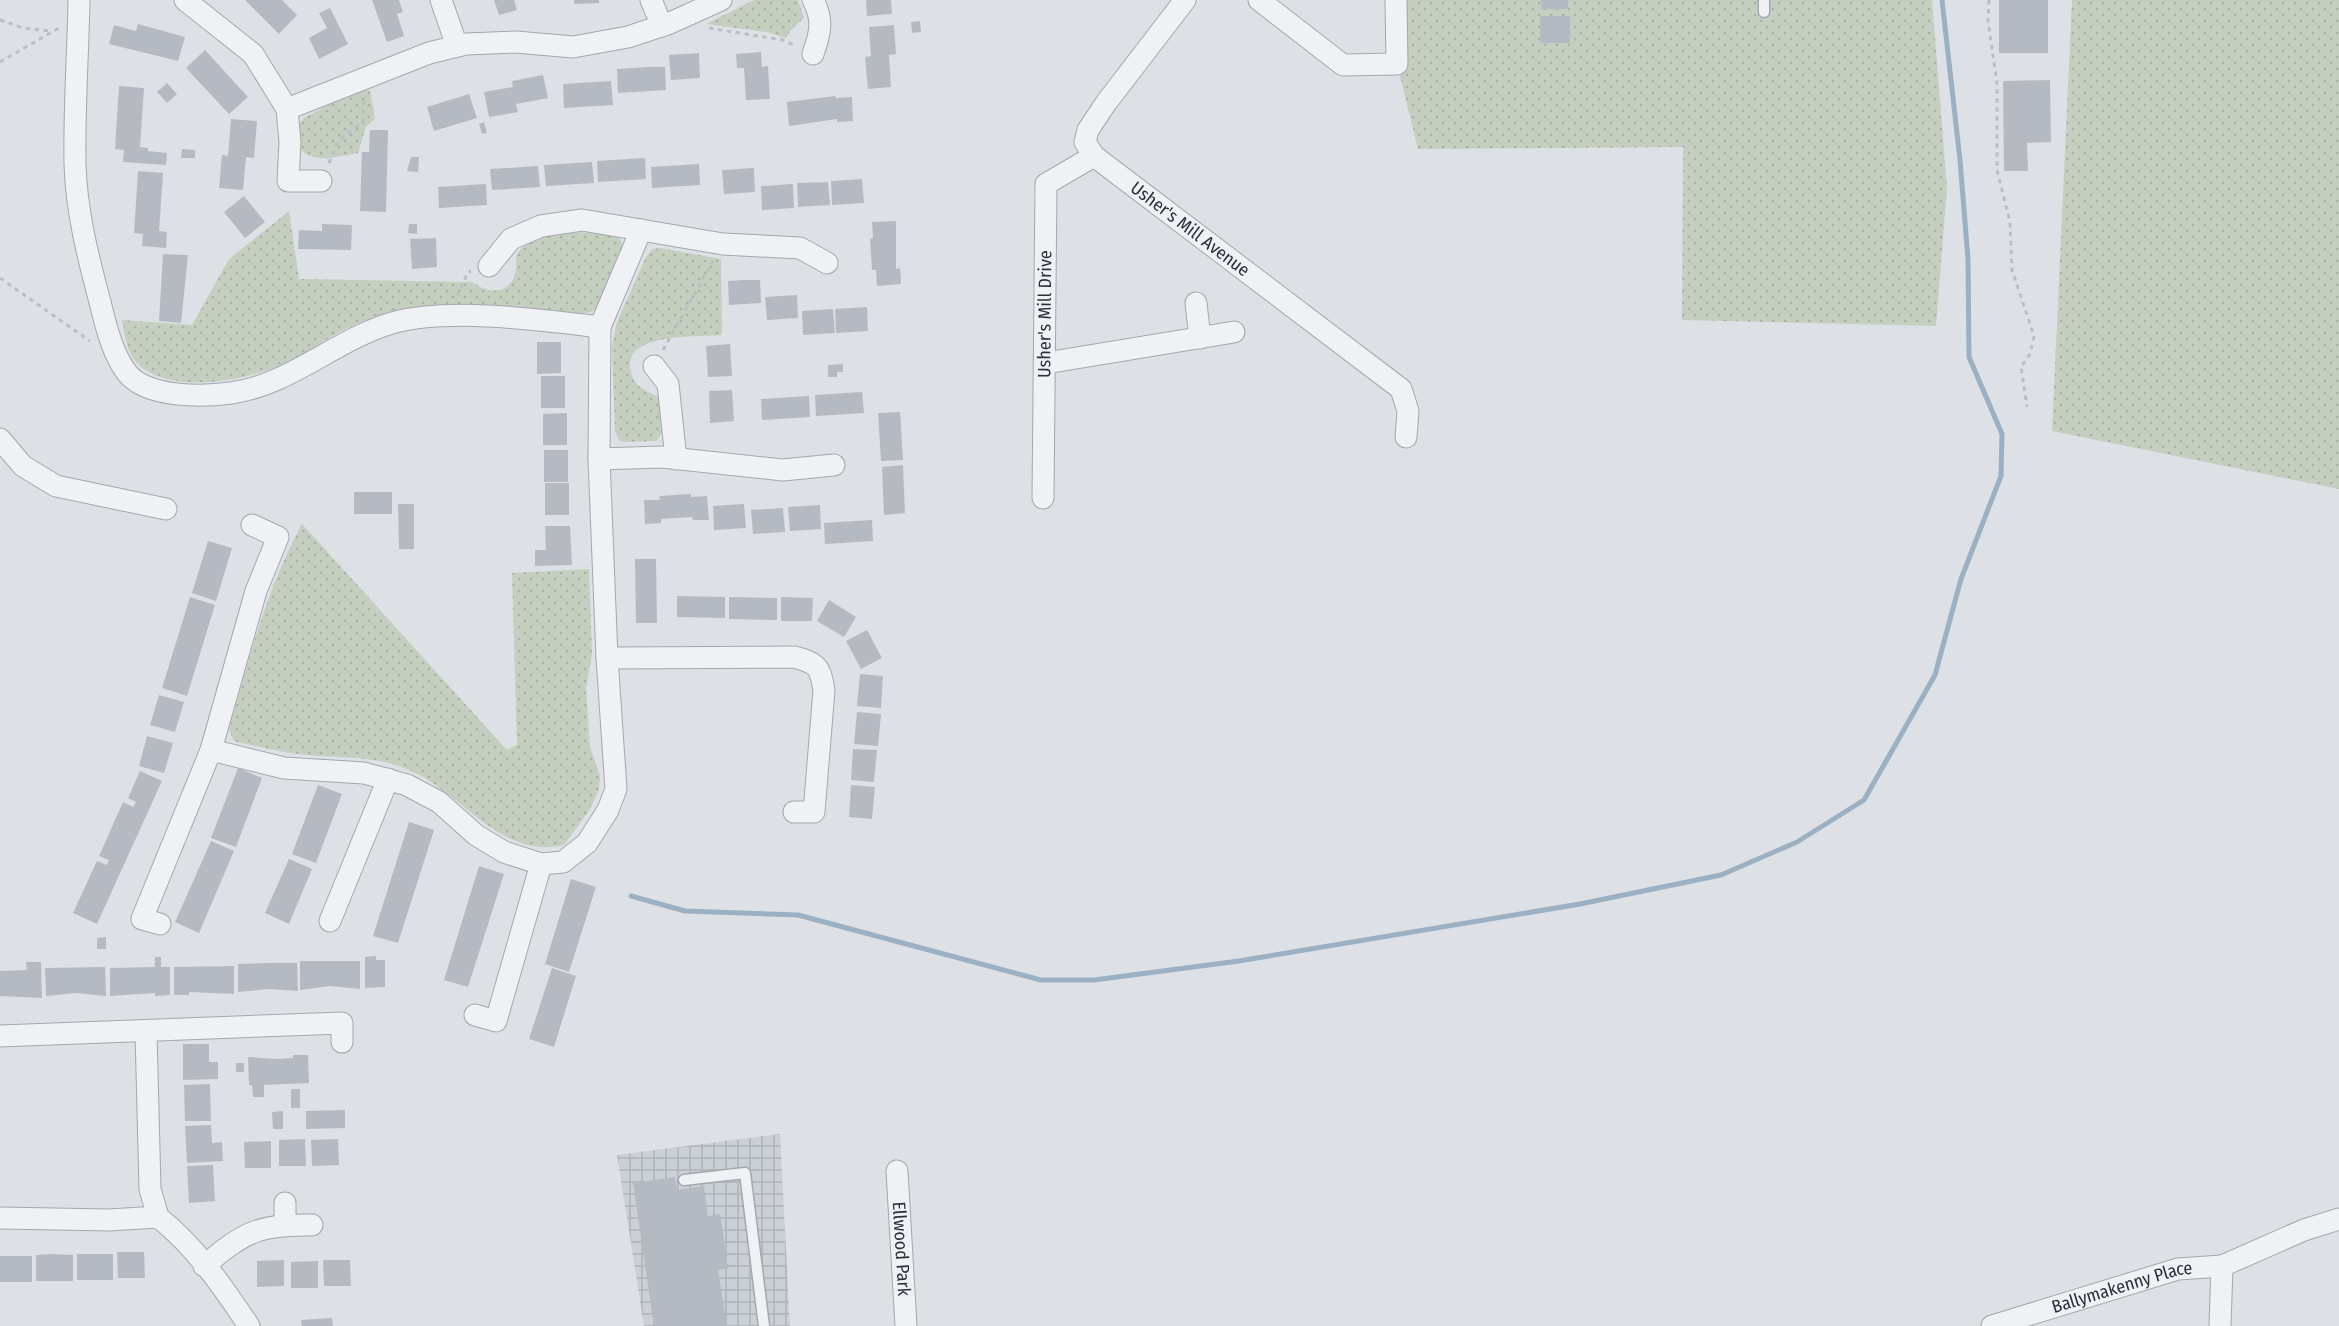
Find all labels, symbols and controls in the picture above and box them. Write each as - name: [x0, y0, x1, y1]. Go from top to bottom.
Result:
- street label: Usher's Mill Avenue: [1126, 177, 1254, 281]
- street label: Usher's Mill Drive: [1033, 250, 1056, 378]
- street label: Ellwood Park: [888, 1201, 915, 1297]
- street label: Ballymakenny Place: [2049, 1257, 2193, 1318]

